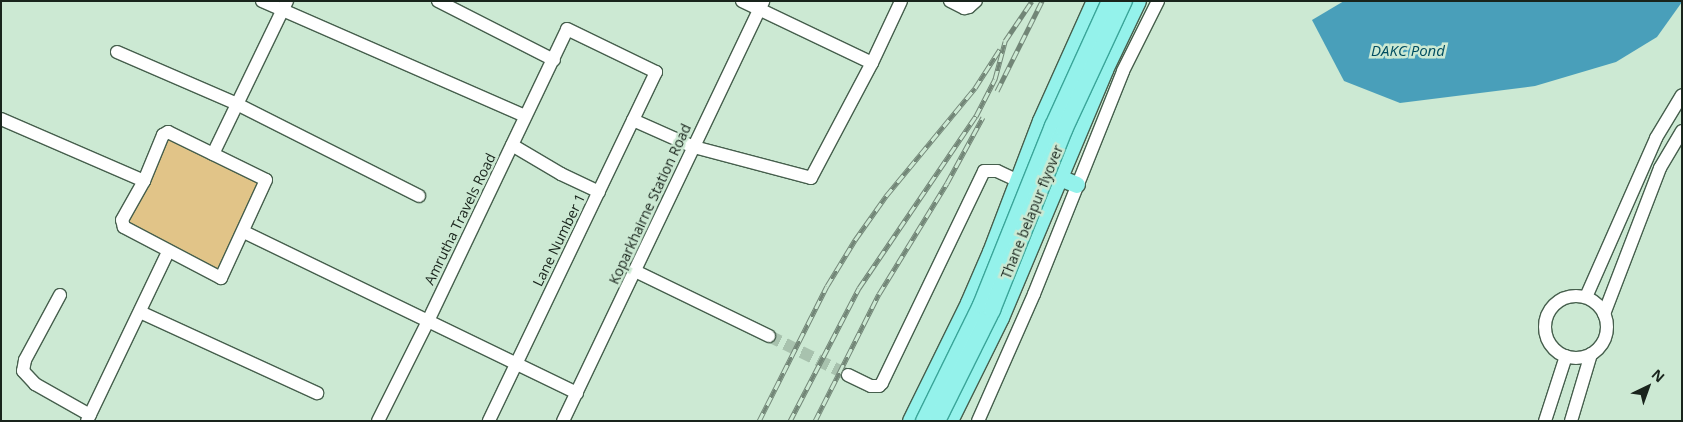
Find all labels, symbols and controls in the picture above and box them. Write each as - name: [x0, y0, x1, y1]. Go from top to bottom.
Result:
- water label: DAKC Pond: [1371, 42, 1445, 60]
- street label: Koparkhairne Station Road: [605, 121, 695, 287]
- street label: Thane belapur flyover: [997, 143, 1067, 281]
- street label: Amrutha Travels Road: [421, 150, 499, 288]
- street label: Lane Number 1: [529, 191, 589, 289]
- north arrow: [1623, 362, 1673, 412]
- text: N: [1648, 365, 1669, 386]

